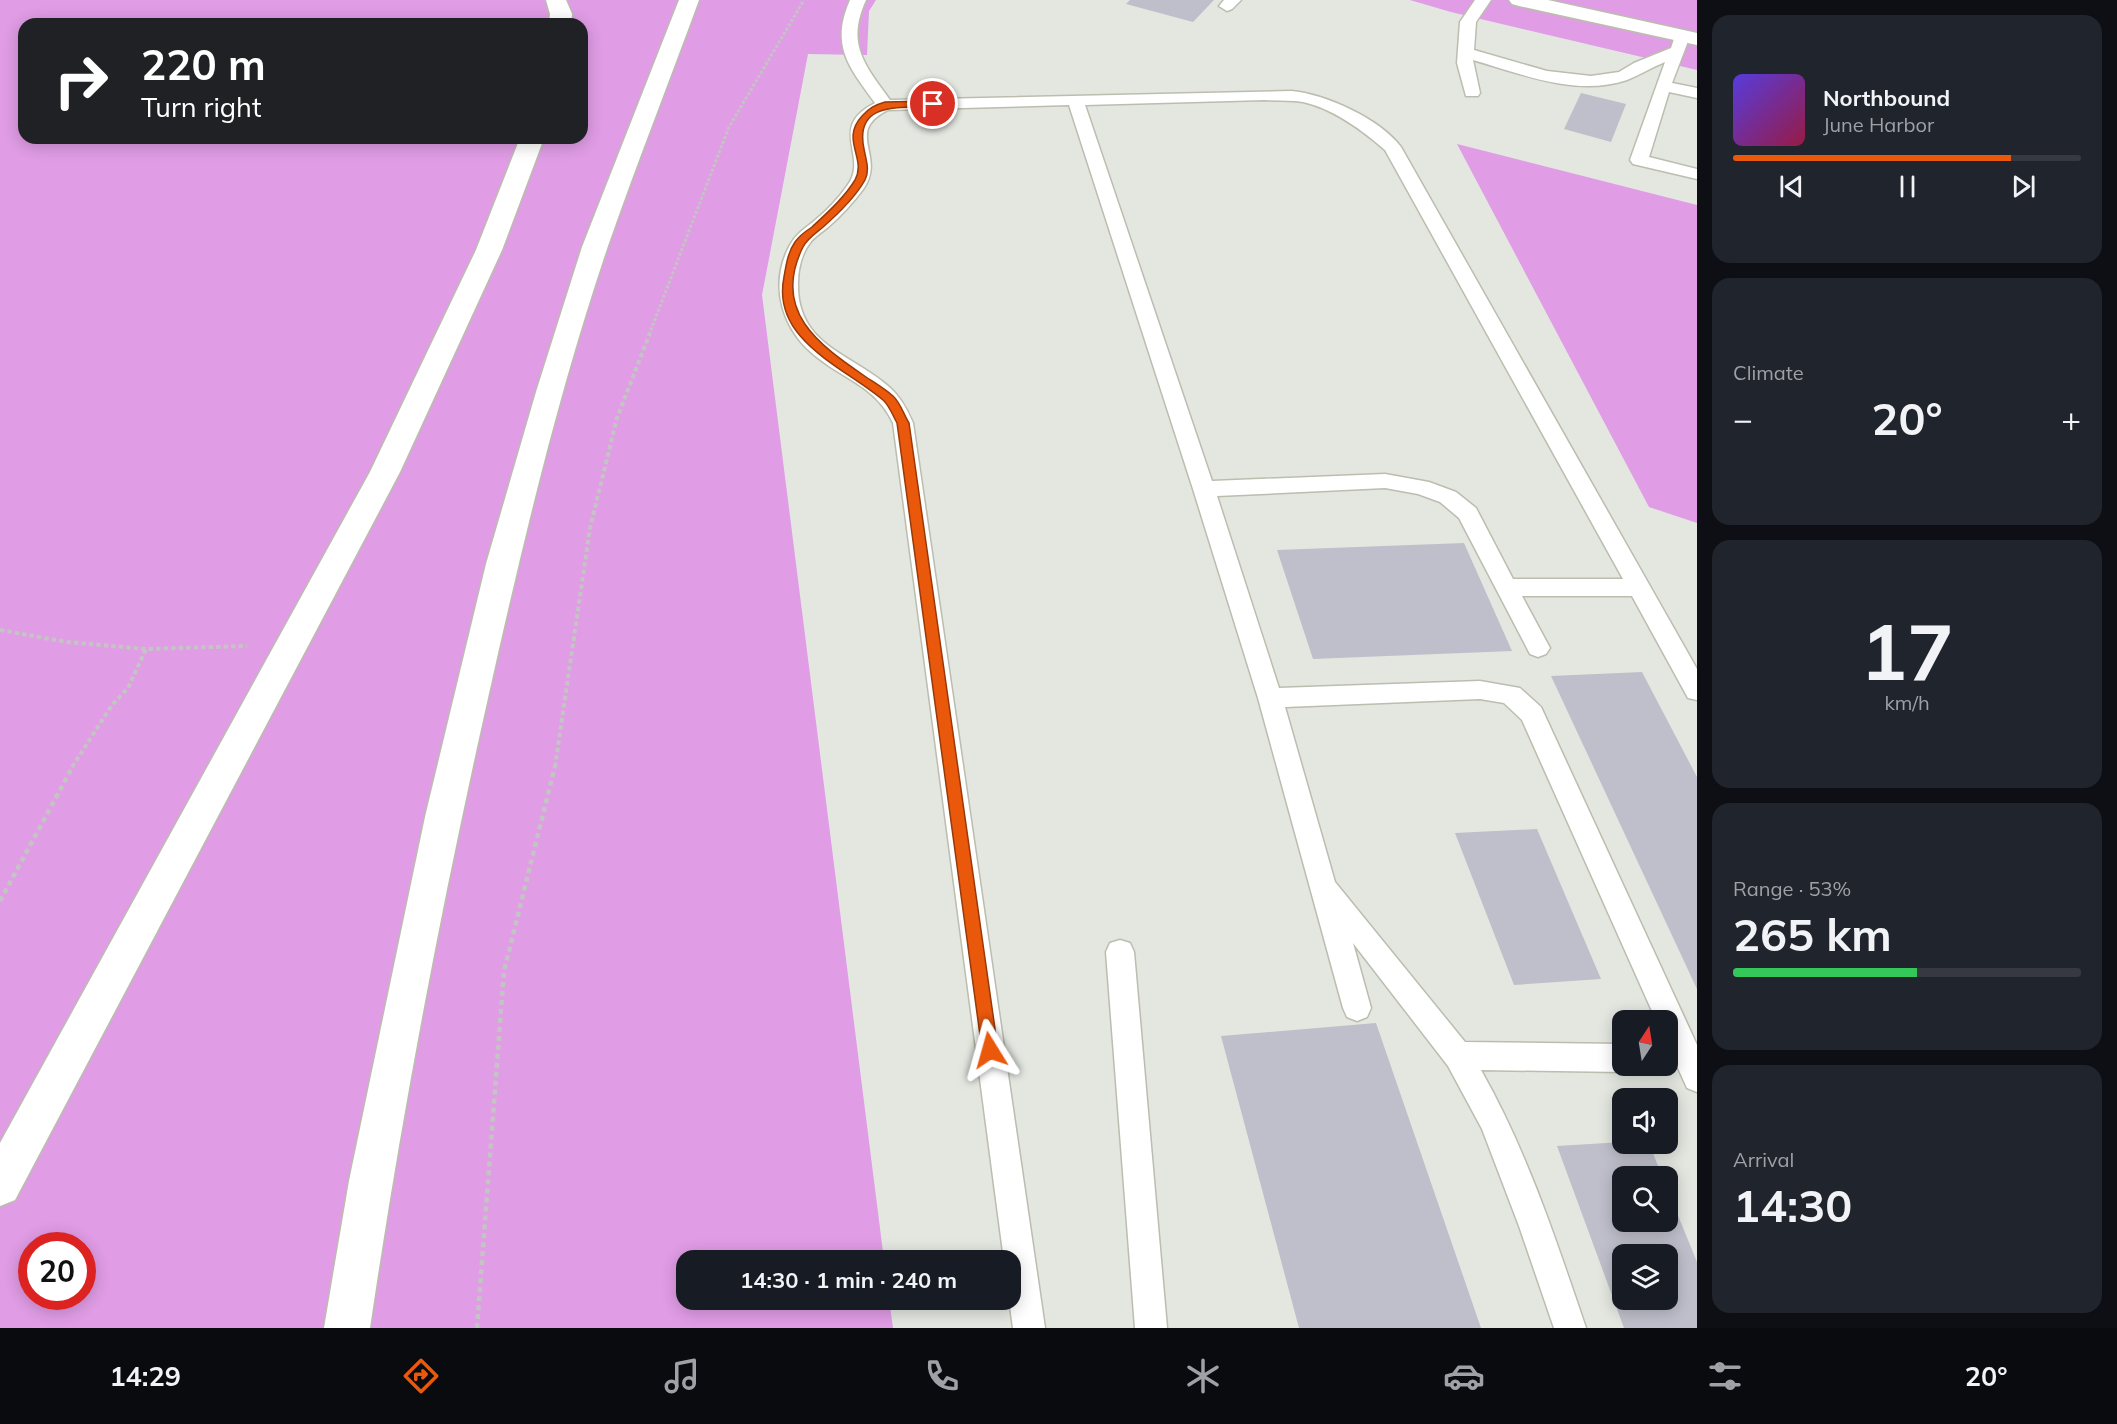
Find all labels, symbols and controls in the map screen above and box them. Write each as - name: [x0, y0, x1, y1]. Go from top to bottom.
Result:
- text: 220 m: [141, 38, 266, 91]
- icon: right: [42, 42, 120, 120]
- pin: [907, 78, 958, 129]
- text: Northbound: [1823, 84, 1950, 112]
- icon: arrive: [916, 87, 949, 120]
- text: Turn right: [141, 90, 261, 124]
- text: June Harbor: [1823, 112, 1934, 137]
- icon: previous: [1775, 170, 1808, 203]
- icon: pause: [1891, 170, 1924, 203]
- icon: next: [2007, 170, 2040, 203]
- text: Climate: [1733, 360, 1804, 385]
- text: 20°: [1871, 390, 1943, 446]
- text: −: [1733, 398, 1753, 439]
- text: +: [2061, 398, 2081, 439]
- text: 17: [1860, 602, 1954, 700]
- text: km/h: [1884, 690, 1930, 715]
- text: Range · 53%: [1733, 876, 1851, 901]
- text: 265 km: [1733, 906, 1892, 962]
- north arrow: [1612, 1010, 1678, 1076]
- map controls: [1612, 1010, 1678, 1310]
- position arrow: [958, 1018, 1022, 1082]
- button: sound: [1612, 1088, 1678, 1154]
- text: Arrival: [1733, 1147, 1794, 1172]
- button: search: [1612, 1166, 1678, 1232]
- text: 14:30: [1733, 1177, 1852, 1233]
- speed limit sign: 20: [18, 1232, 96, 1310]
- button: layers: [1612, 1244, 1678, 1310]
- text: 14:30 · 1 min · 240 m: [740, 1266, 957, 1294]
- icon: directions: [400, 1355, 442, 1397]
- icon: music: [661, 1355, 703, 1397]
- icon: phone: [921, 1355, 963, 1397]
- icon: climate: [1182, 1355, 1224, 1397]
- icon: car: [1443, 1355, 1485, 1397]
- icon: filters: [1704, 1355, 1746, 1397]
- text: 14:29: [109, 1359, 181, 1393]
- text: 20°: [1965, 1359, 2007, 1393]

